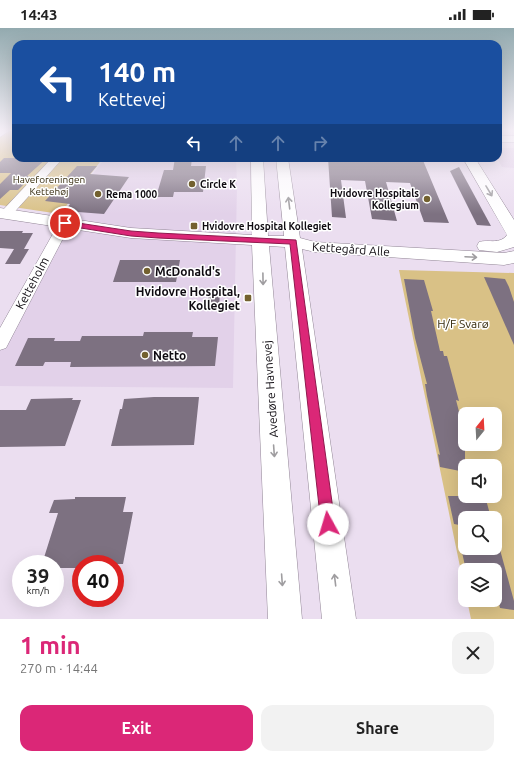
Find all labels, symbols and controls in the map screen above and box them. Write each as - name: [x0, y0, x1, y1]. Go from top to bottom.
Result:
- text: 14:43: [20, 6, 58, 23]
- icon: left: [32, 56, 84, 108]
- text: 140 m: [98, 56, 176, 87]
- text: Kettevej: [98, 89, 166, 109]
- icon: left: [183, 132, 205, 154]
- icon: ahead: [225, 132, 247, 154]
- icon: ahead: [267, 132, 289, 154]
- icon: right: [309, 132, 331, 154]
- park label: Haveforeningen Kettehøj: [13, 174, 85, 197]
- marker: Circle K: [187, 179, 197, 189]
- place label: Circle K: [200, 179, 236, 190]
- one-way arrow: [485, 185, 493, 196]
- place label: Hvidovre Hospitals Kollegium: [330, 188, 419, 211]
- marker: Rema 1000: [93, 189, 103, 199]
- place label: Rema 1000: [106, 189, 157, 200]
- marker: Hvidovre Hospitals Kollegium: [422, 194, 432, 204]
- one-way arrow: [285, 197, 292, 210]
- pin: [48, 206, 82, 240]
- icon: arrive: [54, 212, 76, 234]
- marker: Hvidovre Hospital Kollegiet: [189, 221, 199, 231]
- place label: Hvidovre Hospital Kollegiet: [202, 221, 332, 232]
- street label: Kettegård Alle: [312, 240, 390, 258]
- one-way arrow: [464, 253, 477, 260]
- street label: Ketteholm: [13, 255, 51, 311]
- place label: McDonald's: [155, 265, 221, 278]
- marker: McDonald's: [142, 266, 152, 276]
- one-way arrow: [260, 272, 267, 285]
- place label: Hvidovre Hospital, Kollegiet: [136, 285, 240, 312]
- marker: Hvidovre Hospital, Kollegiet: [243, 293, 253, 303]
- park label: H/F Svarø: [437, 317, 489, 330]
- street label: Avedøre Havnevej: [260, 340, 280, 438]
- place label: Netto: [153, 349, 186, 362]
- marker: Netto: [140, 350, 150, 360]
- north arrow: [458, 407, 502, 451]
- map controls: [458, 407, 502, 607]
- one-way arrow: [270, 444, 277, 457]
- button: sound: [458, 459, 502, 503]
- position arrow: [307, 503, 349, 545]
- button: search: [458, 511, 502, 555]
- speed limit sign: 40: [72, 555, 124, 607]
- button: layers: [458, 563, 502, 607]
- text: 39: [27, 564, 49, 587]
- one-way arrow: [279, 573, 286, 586]
- one-way arrow: [331, 574, 338, 587]
- text: km/h: [26, 585, 50, 596]
- text: 1 min: [20, 632, 81, 659]
- button: close: [452, 632, 494, 674]
- text: 270 m · 14:44: [20, 661, 98, 675]
- button: Exit: [20, 705, 253, 751]
- button: Share: [261, 705, 494, 751]

